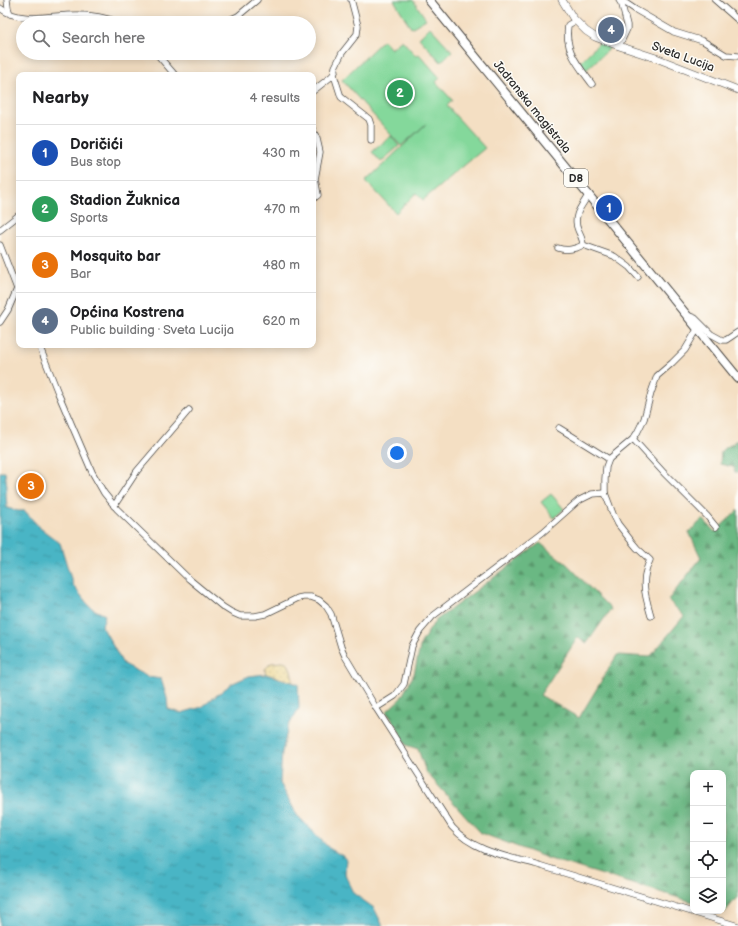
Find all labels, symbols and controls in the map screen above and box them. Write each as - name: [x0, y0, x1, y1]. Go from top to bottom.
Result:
- pin: 4: [598, 15, 624, 45]
- search box: [16, 16, 316, 60]
- icon: search: [30, 27, 52, 49]
- text: Search here: [62, 29, 145, 48]
- street label: Sveta Lucija: [650, 39, 717, 75]
- street label: Jadranska magistrala: [490, 57, 574, 157]
- pin: 2: [387, 78, 413, 108]
- text: Nearby: [32, 88, 89, 108]
- text: 4 results: [250, 90, 300, 106]
- text: Doričići: [70, 135, 123, 154]
- text: 1: [42, 145, 48, 161]
- text: 430 m: [262, 145, 300, 161]
- text: Bus stop: [70, 154, 121, 170]
- road number: D8: [564, 169, 588, 187]
- text: Stadion Žuknica: [70, 191, 180, 210]
- pin: 1: [596, 193, 622, 223]
- text: 2: [41, 201, 49, 217]
- text: 470 m: [264, 201, 300, 217]
- text: Sports: [70, 210, 108, 226]
- text: Mosquito bar: [70, 247, 160, 266]
- text: 3: [41, 257, 49, 273]
- text: 480 m: [263, 257, 300, 273]
- text: Bar: [70, 266, 91, 282]
- text: Općina Kostrena: [70, 303, 184, 322]
- text: 4: [41, 313, 49, 329]
- text: 620 m: [262, 313, 300, 329]
- text: Public building · Sveta Lucija: [70, 322, 234, 338]
- your location: [387, 443, 407, 463]
- pin: 3: [18, 471, 44, 501]
- map controls: [690, 770, 726, 914]
- button: +: [690, 770, 726, 806]
- button: −: [690, 806, 726, 842]
- button: locate: [690, 842, 726, 878]
- button: layers: [690, 878, 726, 914]

